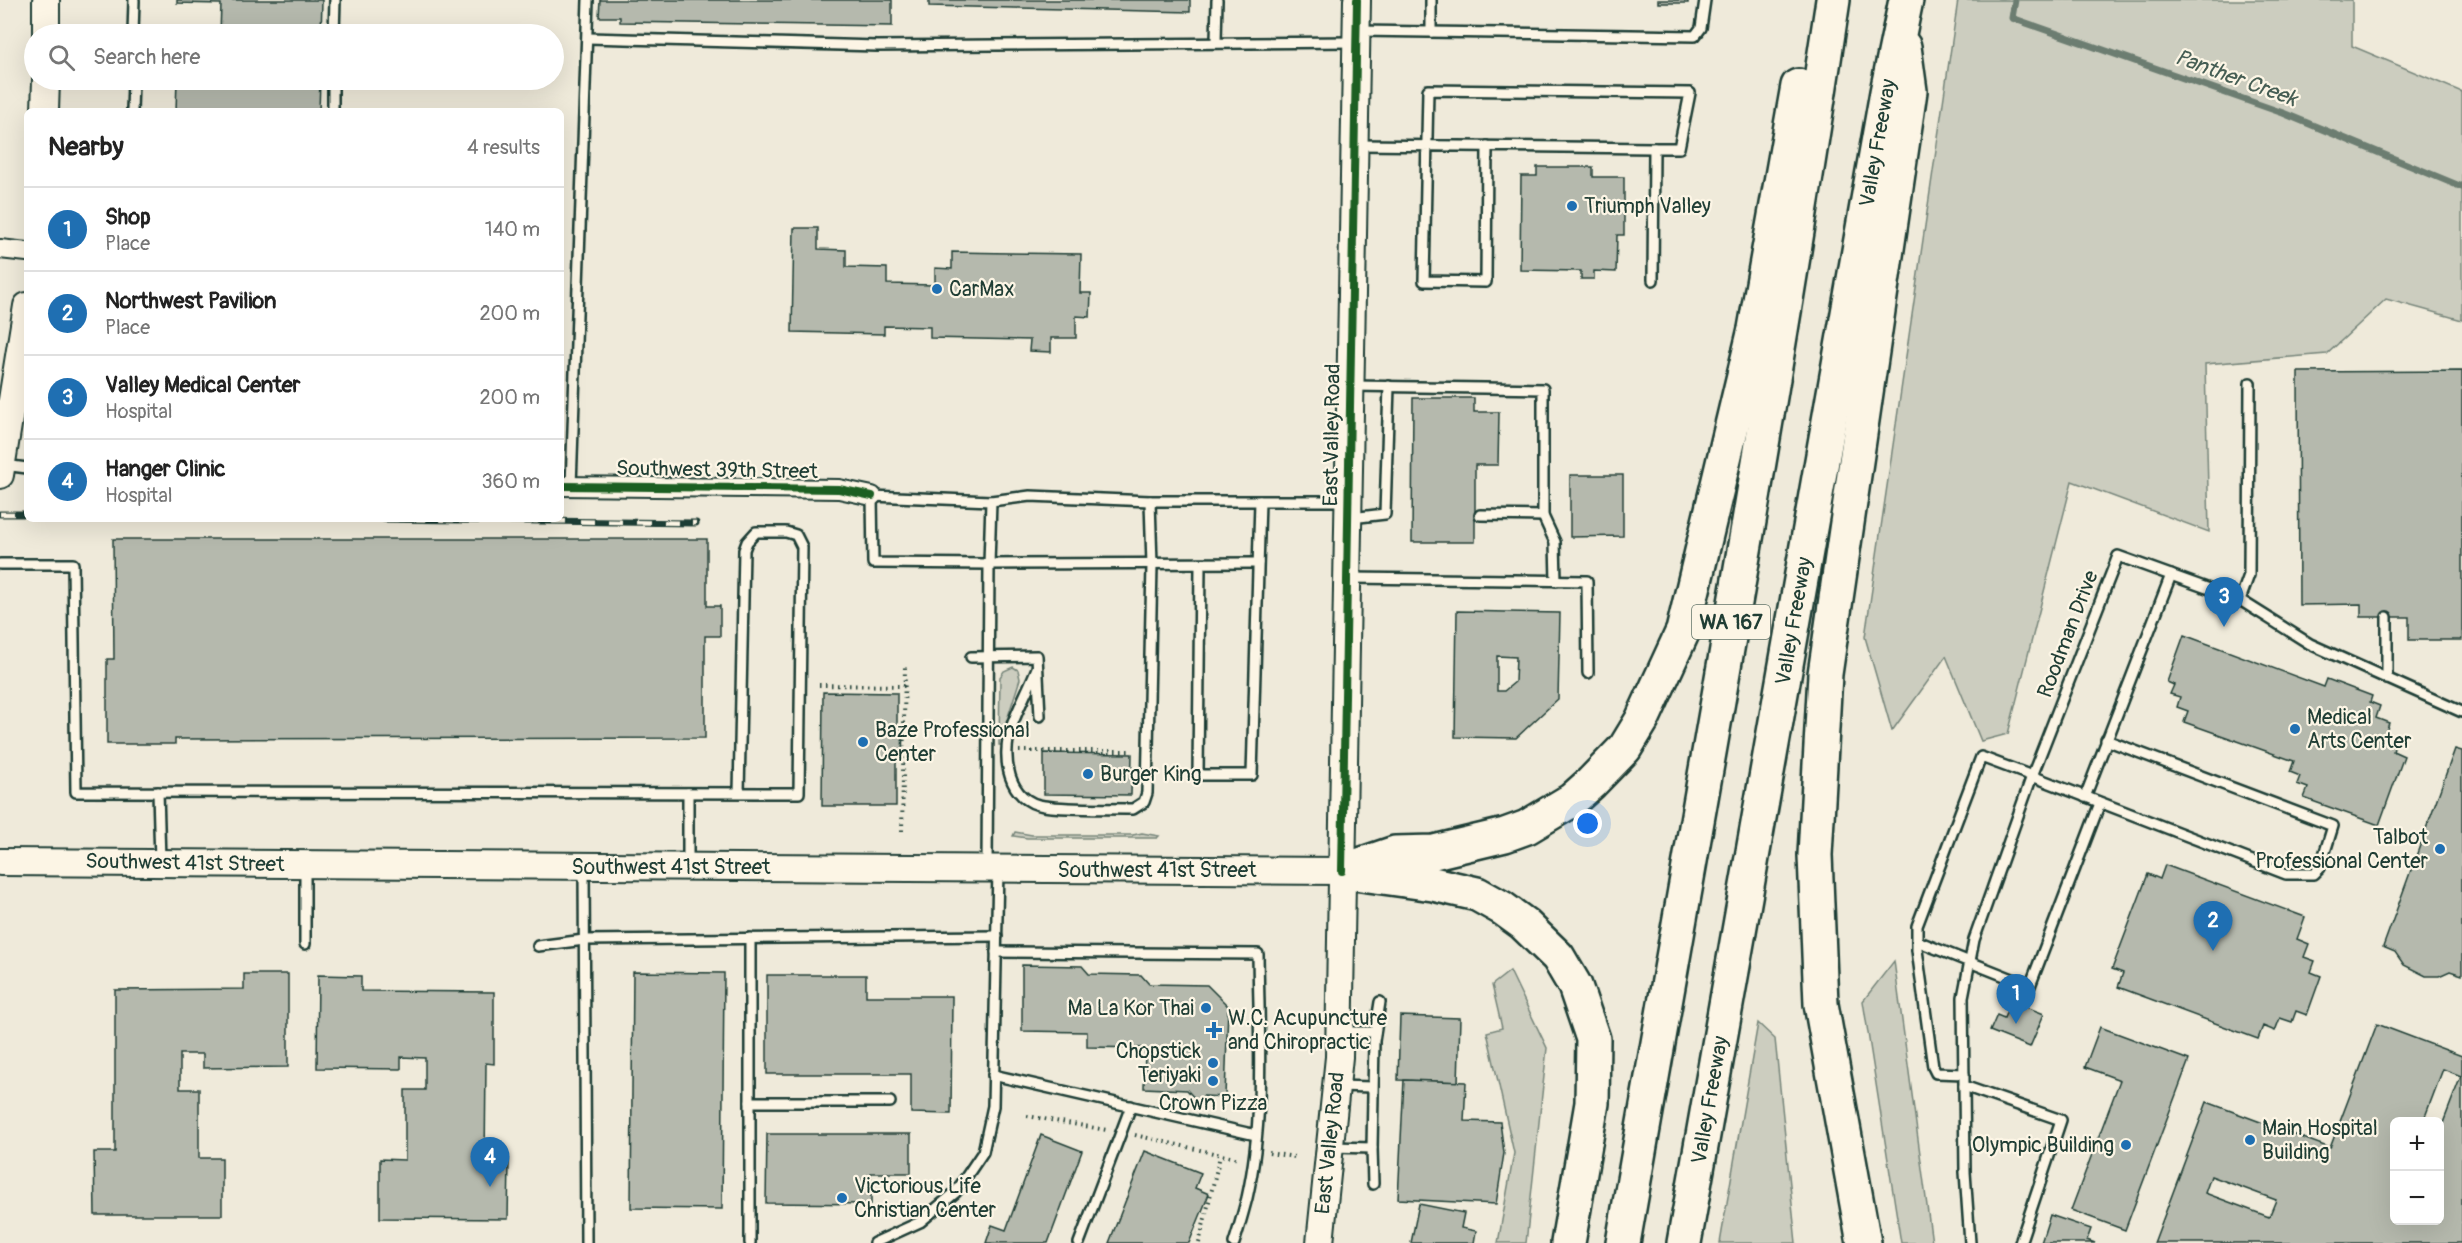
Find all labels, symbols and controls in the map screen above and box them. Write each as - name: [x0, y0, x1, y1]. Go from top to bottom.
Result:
- search box: [24, 24, 564, 90]
- icon: search: [45, 41, 78, 74]
- text: Search here: [93, 43, 200, 71]
- water label: Panther Creek: [2171, 43, 2302, 114]
- street label: Valley Freeway: [1853, 77, 1903, 209]
- text: Nearby: [48, 131, 124, 163]
- text: 4 results: [467, 135, 540, 160]
- place label: Triumph Valley: [1584, 193, 1711, 220]
- marker: Triumph Valley: [1565, 199, 1579, 213]
- text: Shop: [105, 203, 151, 231]
- text: 1: [64, 217, 71, 242]
- text: 140 m: [485, 217, 540, 242]
- text: Place: [105, 231, 150, 256]
- place label: CarMax: [949, 276, 1015, 303]
- marker: CarMax: [930, 282, 944, 296]
- text: Northwest Pavilion: [105, 287, 276, 315]
- text: 2: [62, 301, 73, 326]
- text: 200 m: [479, 301, 540, 326]
- text: Place: [105, 315, 150, 340]
- street label: East Valley Road: [1317, 363, 1347, 507]
- text: Valley Medical Center: [105, 371, 300, 399]
- text: 3: [62, 385, 73, 410]
- text: 200 m: [479, 385, 540, 410]
- text: Hospital: [105, 399, 172, 424]
- text: Hanger Clinic: [105, 455, 226, 483]
- street label: Southwest 39th Street: [616, 455, 819, 485]
- text: 4: [62, 469, 73, 494]
- text: 360 m: [481, 469, 540, 494]
- text: Hospital: [105, 483, 172, 508]
- street label: Valley Freeway: [1769, 555, 1819, 687]
- street label: Roodman Drive: [2031, 566, 2105, 701]
- pin: 3: [2204, 578, 2244, 627]
- road number: WA 167: [1692, 605, 1770, 639]
- place label: Medical Arts Center: [2307, 704, 2412, 755]
- place label: Baze Professional Center: [875, 717, 1030, 768]
- marker: Medical Arts Center: [2288, 722, 2302, 736]
- marker: Baze Professional Center: [856, 735, 870, 749]
- place label: Burger King: [1100, 761, 1202, 788]
- marker: Burger King: [1081, 767, 1095, 781]
- your location: [1573, 809, 1602, 838]
- place label: Talbot Professional Center: [2255, 824, 2429, 875]
- marker: Talbot Professional Center: [2433, 842, 2447, 856]
- street label: Southwest 41st Street: [85, 848, 285, 878]
- street label: Southwest 41st Street: [571, 854, 771, 881]
- street label: Southwest 41st Street: [1057, 857, 1257, 884]
- pin: 2: [2194, 902, 2232, 951]
- pin: 1: [1996, 974, 2036, 1024]
- place label: Ma La Kor Thai: [1067, 995, 1194, 1022]
- marker: Ma La Kor Thai: [1199, 1001, 1213, 1015]
- place label: W.C. Acupuncture and Chiropractic: [1228, 1005, 1388, 1056]
- marker: W.C. Acupuncture and Chiropractic: [1205, 1021, 1223, 1039]
- street label: Valley Freeway: [1685, 1034, 1735, 1166]
- place label: Chopstick Teriyaki: [1116, 1038, 1201, 1089]
- marker: Chopstick Teriyaki: [1206, 1056, 1220, 1070]
- street label: East Valley Road: [1309, 1071, 1351, 1215]
- marker: Crown Pizza: [1206, 1074, 1220, 1088]
- place label: Crown Pizza: [1159, 1090, 1267, 1117]
- place label: Main Hospital Building: [2262, 1115, 2378, 1166]
- map controls: [2390, 1117, 2444, 1225]
- button: +: [2390, 1117, 2444, 1171]
- place label: Olympic Building: [1972, 1132, 2114, 1159]
- marker: Main Hospital Building: [2243, 1133, 2257, 1147]
- pin: 4: [470, 1138, 510, 1187]
- marker: Olympic Building: [2119, 1138, 2133, 1152]
- button: −: [2390, 1171, 2444, 1225]
- place label: Victorious Life Christian Center: [854, 1173, 997, 1224]
- marker: Victorious Life Christian Center: [835, 1191, 849, 1205]

